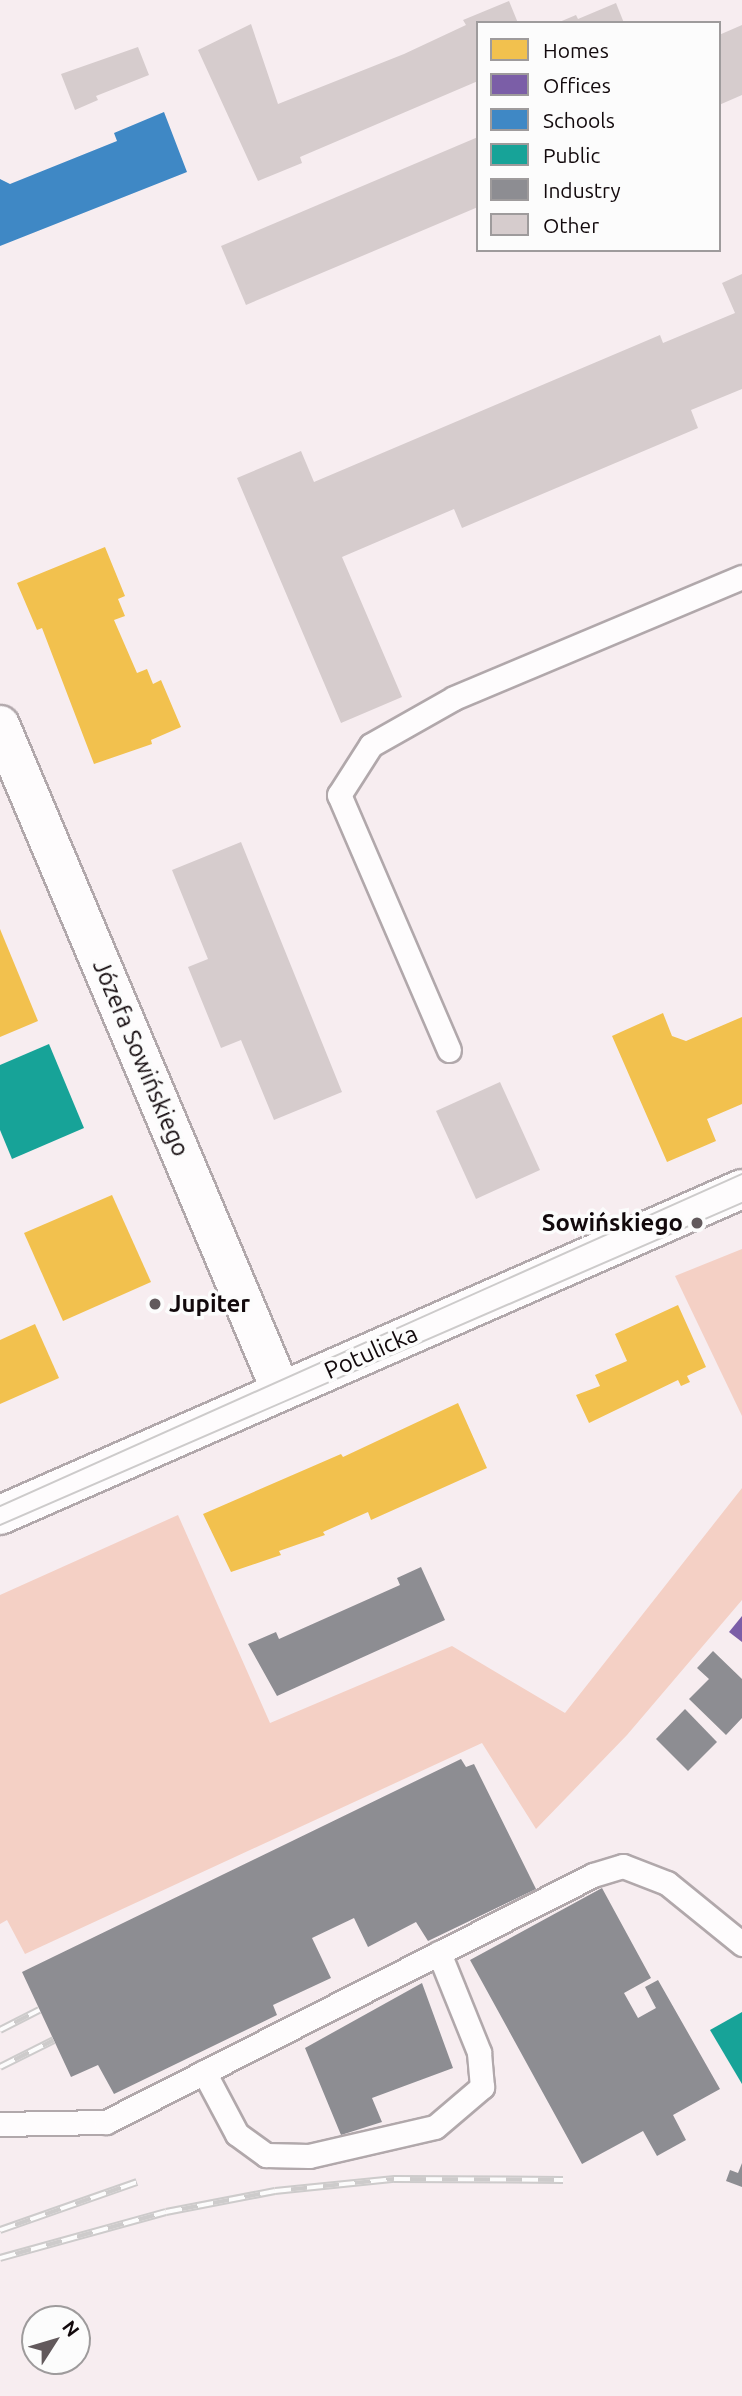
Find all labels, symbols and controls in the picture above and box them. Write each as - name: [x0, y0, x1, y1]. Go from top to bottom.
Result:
- legend: [476, 21, 721, 252]
- text: Homes: [543, 38, 609, 62]
- text: Offices: [543, 73, 611, 97]
- text: Schools: [543, 108, 615, 132]
- text: Public: [543, 143, 600, 167]
- text: Industry: [543, 178, 621, 202]
- text: Other: [543, 213, 599, 237]
- street label: Józefa Sowińskiego: [87, 955, 195, 1161]
- place label: Sowińskiego: [542, 1209, 683, 1237]
- marker: Sowińskiego: [689, 1215, 705, 1231]
- place label: Jupiter: [169, 1290, 250, 1318]
- marker: Jupiter: [147, 1296, 163, 1312]
- street label: Potulicka: [320, 1319, 422, 1385]
- north arrow: [21, 2305, 91, 2375]
- text: N: [58, 2316, 84, 2341]

